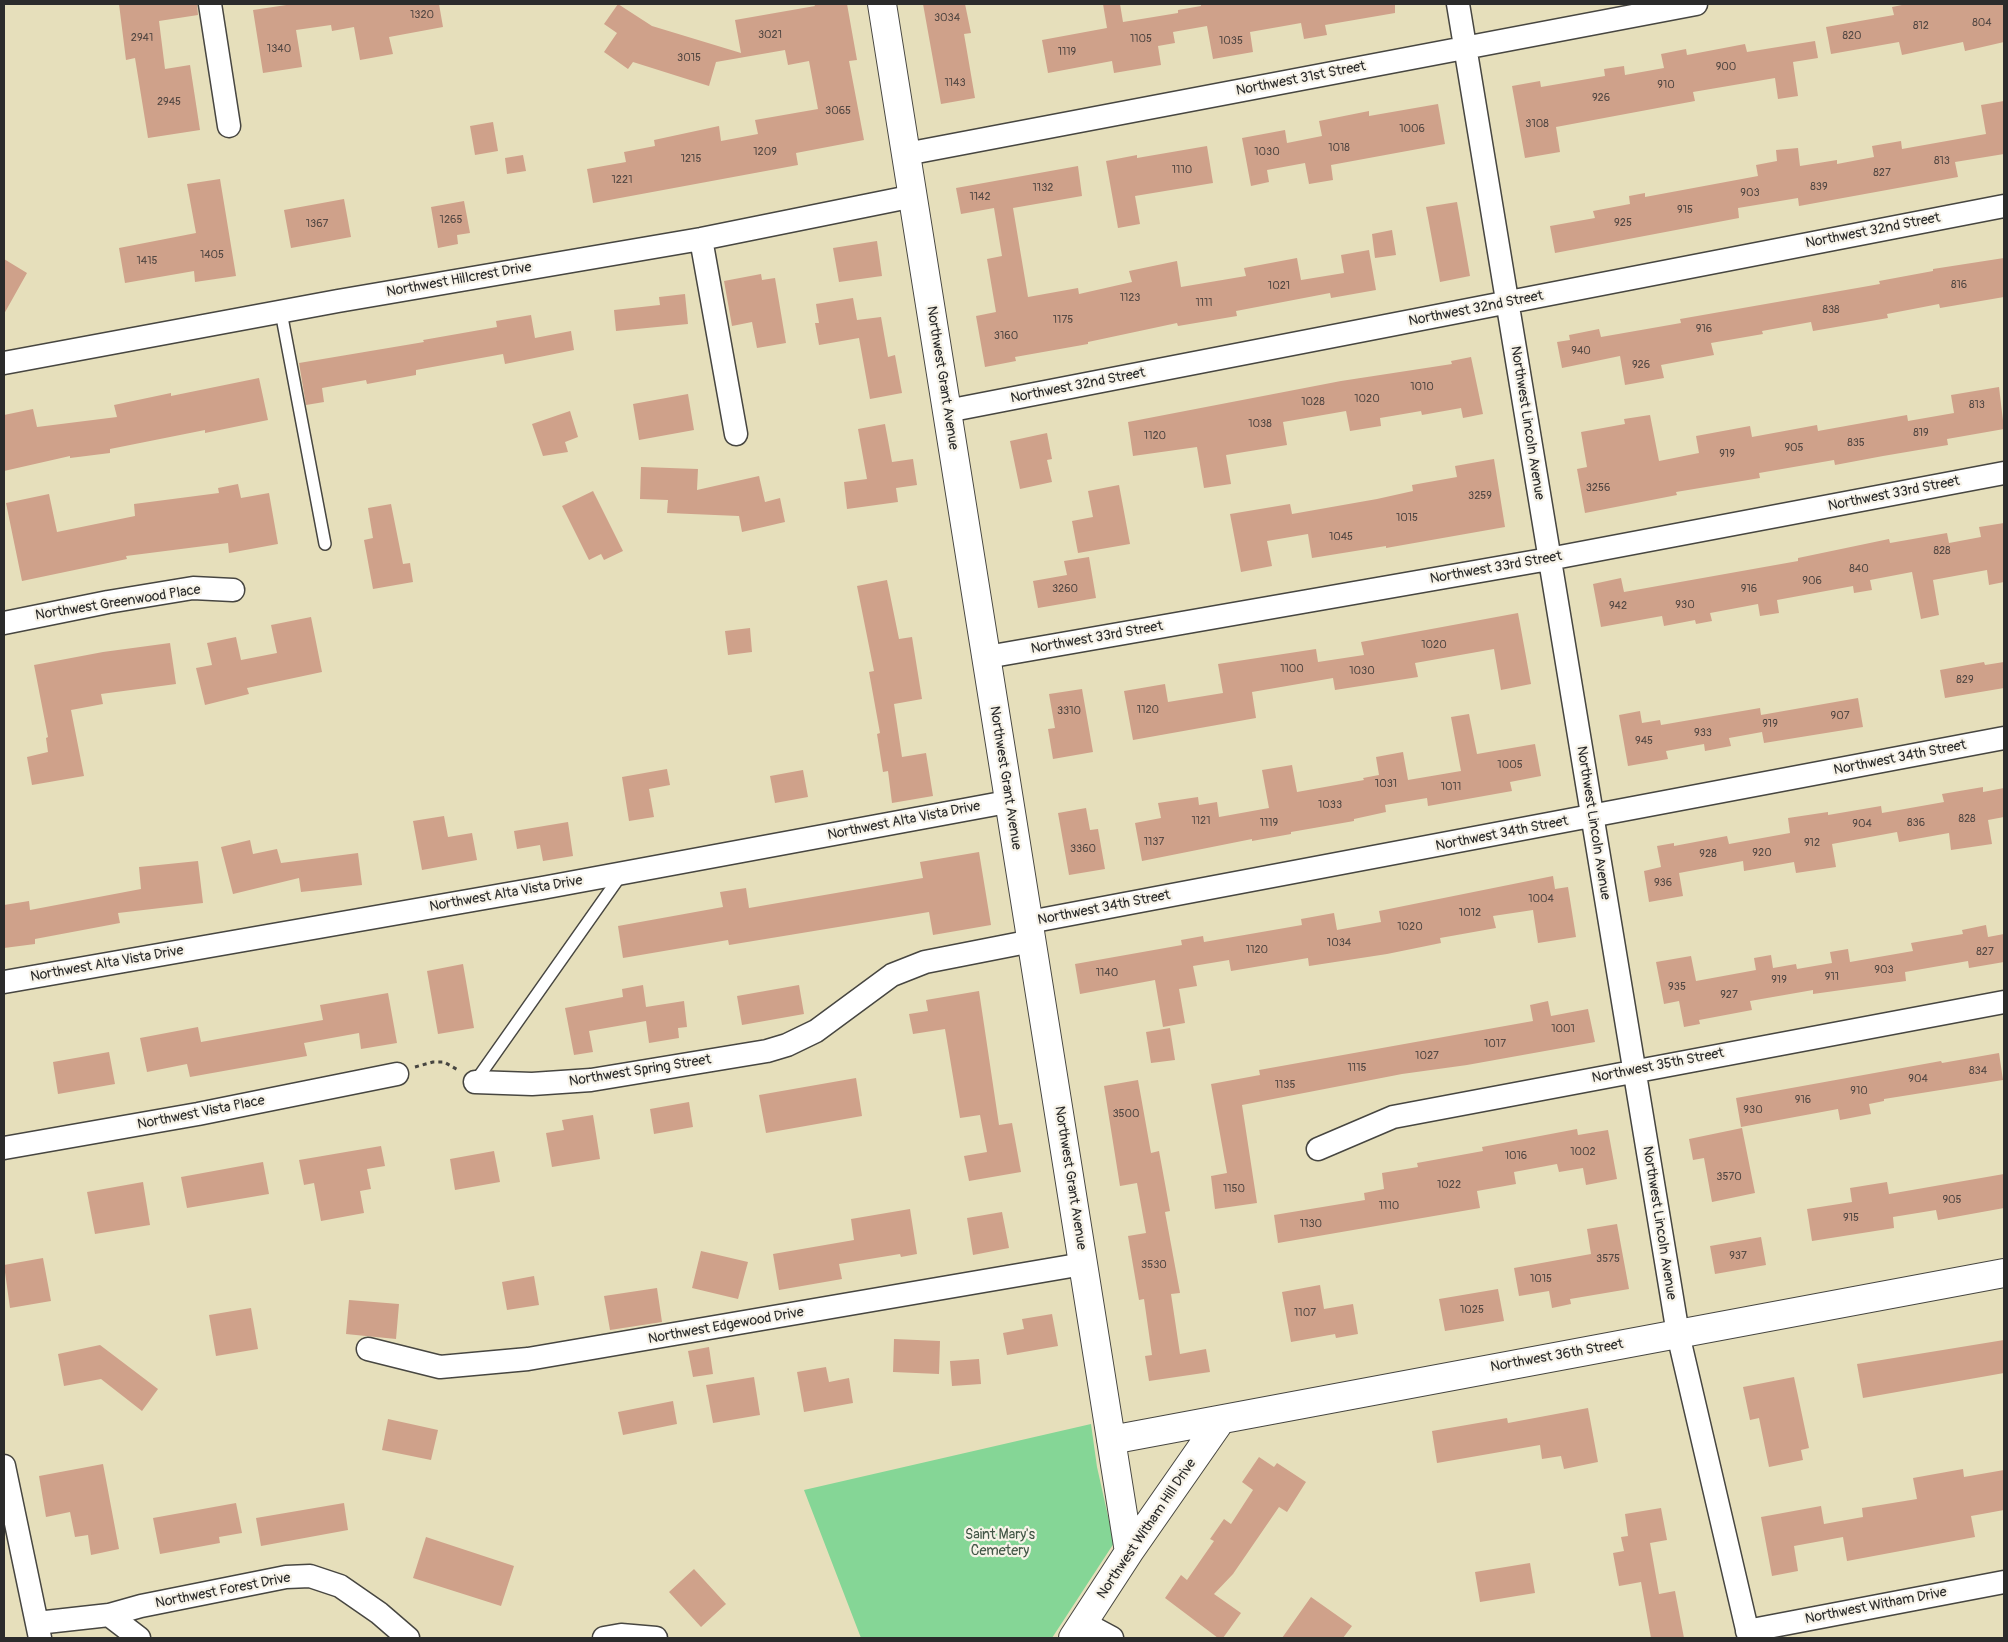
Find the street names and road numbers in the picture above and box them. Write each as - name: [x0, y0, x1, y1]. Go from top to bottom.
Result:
- street label: Northwest 31st Street: [1235, 58, 1367, 100]
- street label: Northwest 32nd Street: [1804, 210, 1942, 252]
- street label: Northwest Hillcrest Drive: [385, 259, 533, 301]
- street label: Northwest 32nd Street: [1407, 288, 1545, 330]
- street label: Northwest Grant Avenue: [922, 305, 962, 451]
- street label: Northwest Lincoln Avenue: [1507, 345, 1547, 501]
- street label: Northwest 32nd Street: [1009, 365, 1147, 407]
- street label: Northwest 33rd Street: [1827, 473, 1961, 515]
- street label: Northwest 33rd Street: [1429, 548, 1563, 588]
- street label: Northwest Greenwood Place: [34, 582, 202, 624]
- street label: Northwest 33rd Street: [1030, 618, 1164, 658]
- street label: Northwest Grant Avenue: [985, 705, 1025, 851]
- street label: Northwest 34th Street: [1832, 737, 1968, 779]
- street label: Northwest Lincoln Avenue: [1573, 745, 1613, 901]
- street label: Northwest Alta Vista Drive: [826, 798, 982, 844]
- street label: Northwest 34th Street: [1434, 813, 1570, 855]
- street label: Northwest Alta Vista Drive: [428, 872, 584, 916]
- street label: Northwest 34th Street: [1036, 887, 1172, 929]
- street label: Northwest Alta Vista Drive: [29, 942, 185, 986]
- street label: Northwest 35th Street: [1591, 1045, 1725, 1087]
- street label: Northwest Spring Street: [568, 1051, 712, 1091]
- street label: Northwest Vista Place: [136, 1092, 266, 1134]
- street label: Northwest Grant Avenue: [1050, 1105, 1090, 1251]
- street label: Northwest Lincoln Avenue: [1639, 1145, 1679, 1301]
- street label: Northwest Edgewood Drive: [647, 1304, 805, 1348]
- street label: Northwest 36th Street: [1489, 1336, 1625, 1376]
- street label: Northwest Witham Hill Drive: [1094, 1456, 1200, 1602]
- street label: Northwest Forest Drive: [154, 1570, 292, 1612]
- street label: Northwest Witham Drive: [1804, 1584, 1948, 1628]

